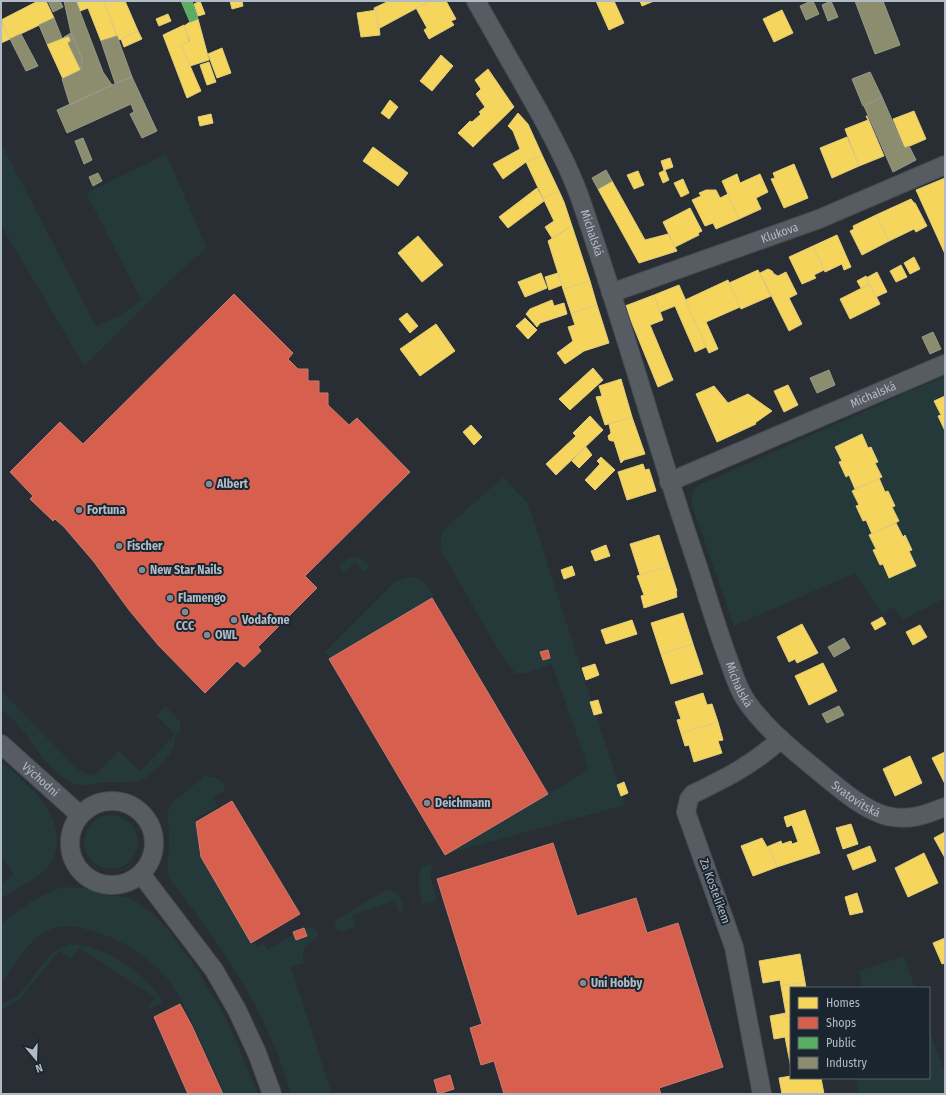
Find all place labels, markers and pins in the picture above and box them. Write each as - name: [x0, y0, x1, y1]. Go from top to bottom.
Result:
- place label: Albert: [216, 477, 249, 491]
- marker: Albert: [204, 479, 214, 489]
- place label: Fortuna: [87, 503, 125, 517]
- marker: Fortuna: [74, 505, 84, 515]
- place label: Fischer: [127, 539, 163, 553]
- marker: Fischer: [114, 541, 124, 551]
- place label: New Star Nails: [150, 563, 223, 577]
- marker: New Star Nails: [137, 565, 147, 575]
- place label: Flamengo: [178, 591, 227, 605]
- marker: Flamengo: [165, 593, 175, 603]
- marker: CCC: [180, 607, 190, 617]
- place label: Vodafone: [241, 613, 290, 627]
- marker: Vodafone: [229, 615, 239, 625]
- place label: CCC: [176, 619, 195, 633]
- place label: OWL: [215, 628, 238, 642]
- marker: OWL: [202, 630, 212, 640]
- place label: Deichmann: [435, 796, 491, 810]
- marker: Deichmann: [422, 798, 432, 808]
- place label: Uni Hobby: [591, 976, 643, 990]
- marker: Uni Hobby: [578, 978, 588, 988]

